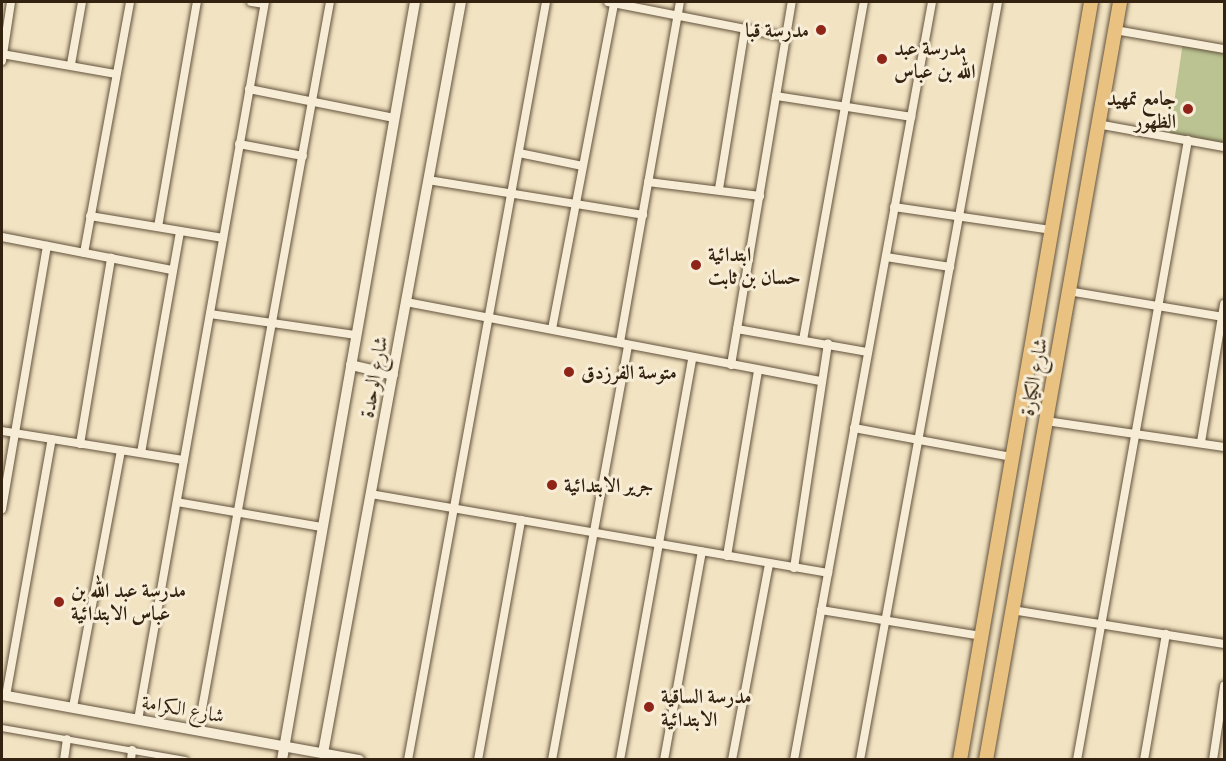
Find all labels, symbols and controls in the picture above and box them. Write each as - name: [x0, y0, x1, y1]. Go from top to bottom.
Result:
- place label: مدرسة قبا: [745, 18, 809, 42]
- marker: مدرسة قبا: [814, 23, 828, 37]
- place label: مدرسة عبد الله بن عباس: [894, 36, 976, 83]
- marker: مدرسة عبد الله بن عباس: [875, 52, 889, 66]
- place label: جامع تمهيد الظهور: [1107, 86, 1176, 133]
- marker: جامع تمهيد الظهور: [1181, 102, 1195, 116]
- place label: ابتدائية حسان بن ثابت: [708, 242, 801, 289]
- marker: ابتدائية حسان بن ثابت: [689, 258, 703, 272]
- street label: شارع الوحدة: [355, 334, 393, 420]
- street label: شارع الكيارة: [1015, 336, 1053, 418]
- place label: متوسة الفرزدق: [581, 360, 677, 384]
- marker: متوسة الفرزدق: [562, 365, 576, 379]
- place label: جرير الابتدائية: [564, 473, 653, 497]
- marker: جرير الابتدائية: [545, 478, 559, 492]
- place label: مدرسة عبد الله بن عباس الابتدائية: [71, 578, 186, 625]
- marker: مدرسة عبد الله بن عباس الابتدائية: [52, 595, 66, 609]
- place label: مدرسة الساقية الابتدائية: [661, 684, 752, 731]
- street label: شارع الكرامة: [140, 690, 226, 728]
- marker: مدرسة الساقية الابتدائية: [642, 700, 656, 714]

